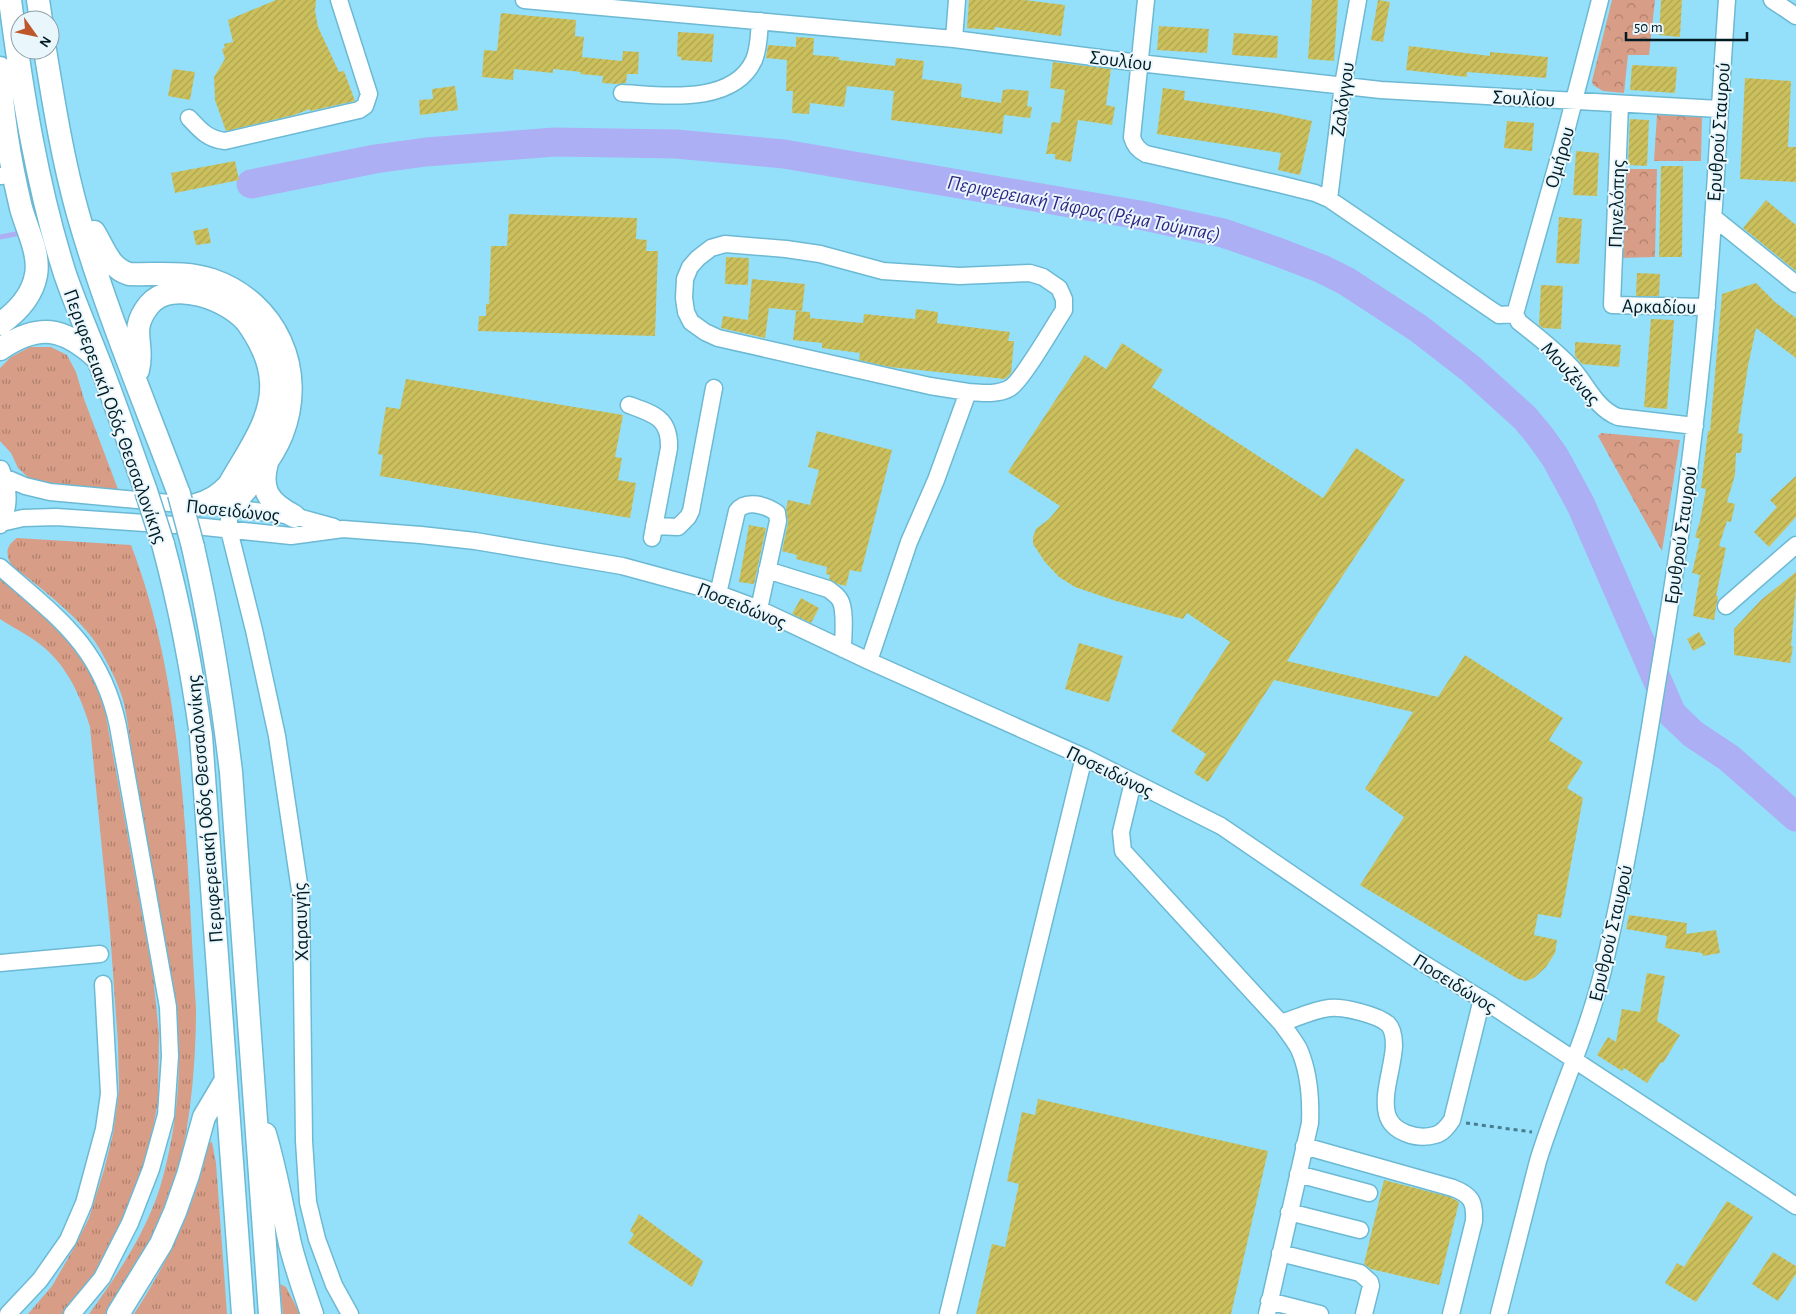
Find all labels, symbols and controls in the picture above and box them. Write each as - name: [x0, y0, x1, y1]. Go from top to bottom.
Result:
- north arrow: [10, 10, 60, 60]
- scale bar: [1626, 10, 1747, 42]
- text: 50 m: [1634, 20, 1663, 35]
- text: N: [37, 34, 54, 49]
- street label: Σουλίου: [1089, 47, 1153, 75]
- street label: Ζαλόγγου: [1328, 61, 1358, 137]
- street label: Ερυθρού Σταυρού: [1704, 62, 1734, 202]
- street label: Σουλίου: [1492, 87, 1556, 111]
- street label: Ομήρου: [1542, 124, 1578, 190]
- street label: Πηνελόπης: [1605, 159, 1629, 249]
- water label: Περιφερειακή Τάφρος (Ρέμα Τούμπας): [945, 172, 1222, 246]
- street label: Περιφερειακή Οδός Θεσσαλονίκης: [60, 287, 171, 546]
- street label: Αρκαδίου: [1622, 296, 1696, 318]
- street label: Μουζένας: [1537, 338, 1604, 409]
- street label: Ερυθρού Σταυρού: [1661, 465, 1701, 606]
- street label: Ποσειδώνος: [185, 496, 281, 526]
- street label: Ποσειδώνος: [694, 579, 789, 633]
- street label: Περιφερειακή Οδός Θεσσαλονίκης: [183, 674, 227, 944]
- street label: Ποσειδώνος: [1063, 742, 1156, 802]
- street label: Ερυθρού Σταυρού: [1586, 863, 1636, 1003]
- street label: Χαραυγής: [290, 882, 312, 962]
- street label: Ποσειδώνος: [1409, 950, 1500, 1017]

